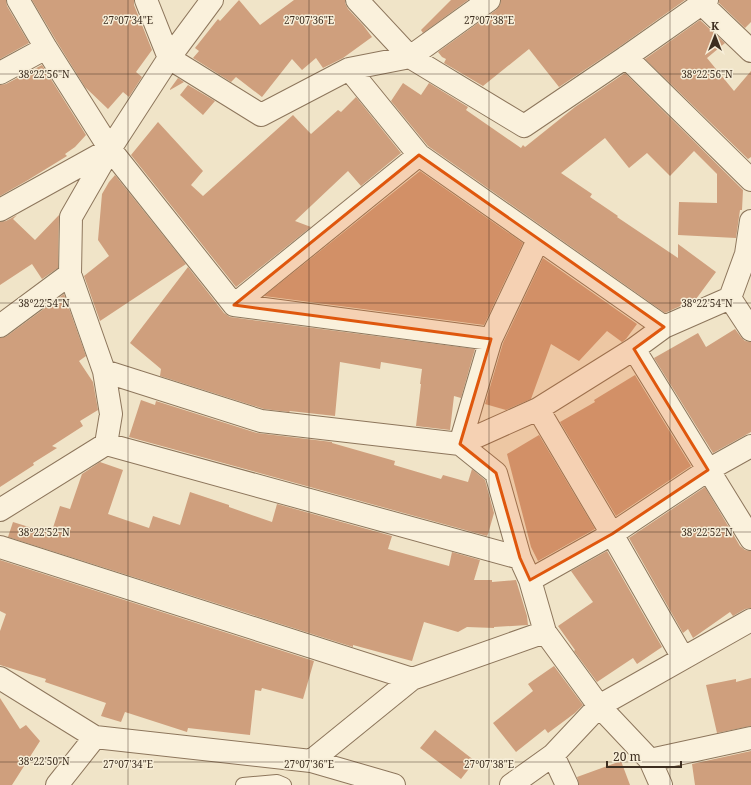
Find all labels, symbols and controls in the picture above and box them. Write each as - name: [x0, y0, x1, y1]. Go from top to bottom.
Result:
- text: 27°07'34"E: [103, 13, 153, 27]
- text: 27°07'36"E: [284, 13, 334, 27]
- text: 27°07'38"E: [464, 13, 514, 27]
- north arrow: [695, 16, 735, 56]
- text: K: [711, 18, 720, 33]
- text: 38°22'56"N: [18, 67, 70, 81]
- text: 38°22'56"N: [681, 67, 733, 81]
- text: 38°22'54"N: [18, 296, 70, 310]
- text: 38°22'54"N: [681, 296, 733, 310]
- text: 38°22'52"N: [18, 525, 70, 539]
- text: 38°22'52"N: [681, 525, 733, 539]
- scale bar: [607, 743, 681, 769]
- text: 20 m: [613, 748, 641, 765]
- text: 38°22'50"N: [18, 754, 70, 768]
- text: 27°07'34"E: [103, 757, 153, 771]
- text: 27°07'36"E: [284, 757, 334, 771]
- text: 27°07'38"E: [464, 757, 514, 771]

